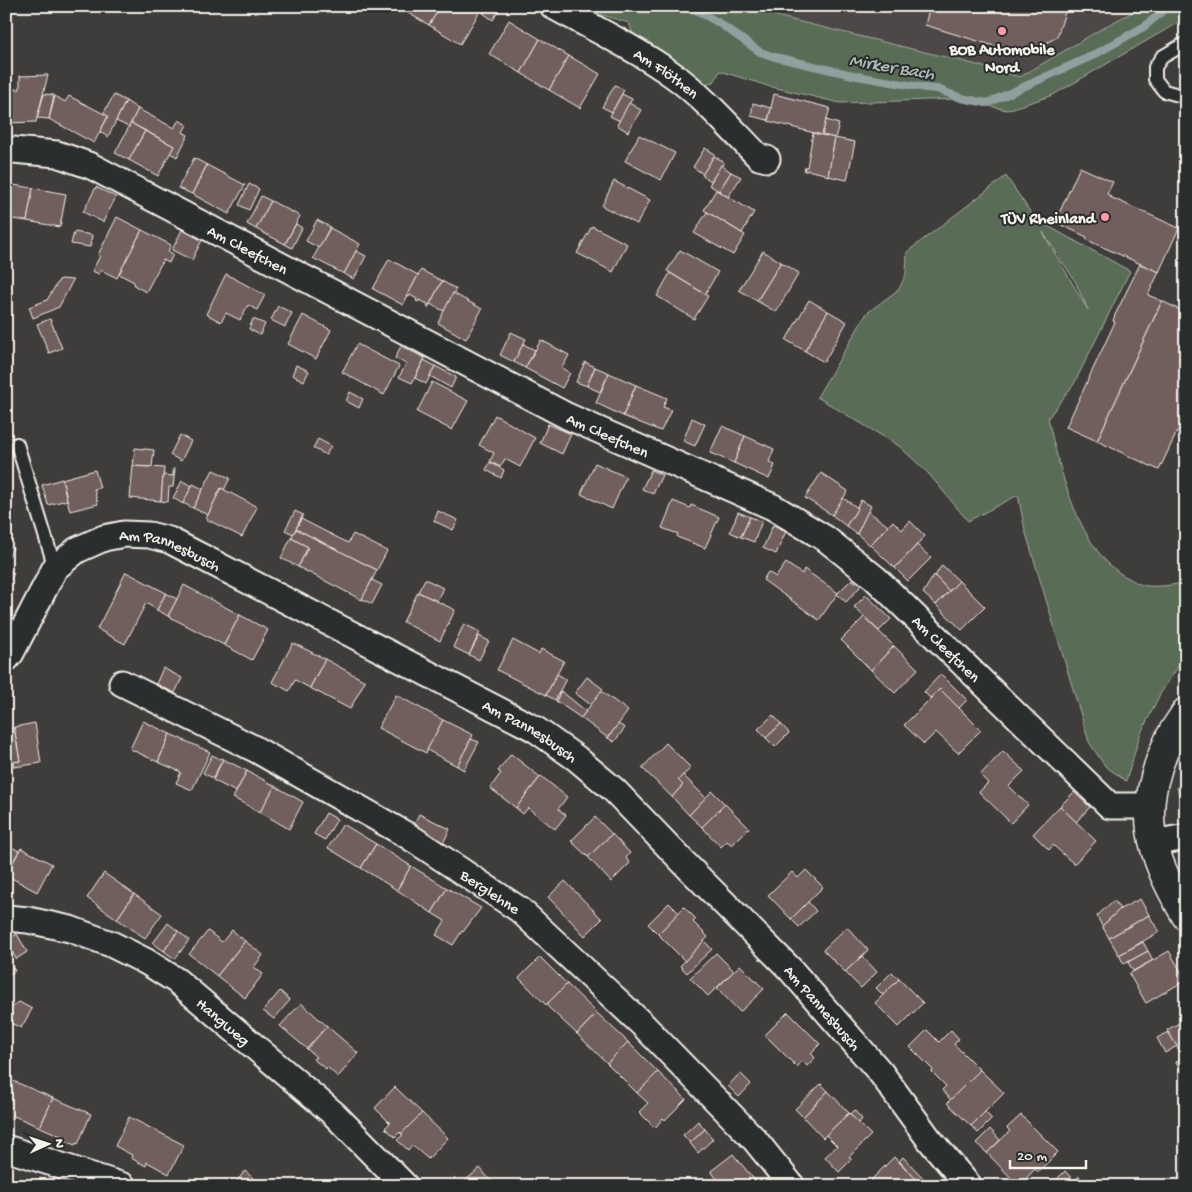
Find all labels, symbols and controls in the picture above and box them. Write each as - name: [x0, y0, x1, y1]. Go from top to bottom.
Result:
- marker: BOB Automobile Nord: [996, 25, 1008, 37]
- place label: BOB Automobile Nord: [949, 42, 1055, 79]
- street label: Am Flöthen: [629, 46, 702, 105]
- water label: Mirker Bach: [848, 51, 936, 86]
- place label: TÜV Rheinland: [999, 211, 1097, 230]
- marker: TÜV Rheinland: [1099, 211, 1111, 223]
- street label: Am Cleefchen: [203, 223, 290, 281]
- street label: Am Cleefchen: [563, 411, 651, 464]
- street label: Am Pannesbusch: [119, 528, 223, 578]
- street label: Am Cleefchen: [906, 613, 983, 688]
- street label: Am Pannesbusch: [478, 697, 580, 769]
- street label: Berglehne: [455, 867, 523, 921]
- street label: Am Pannesbusch: [778, 963, 864, 1056]
- street label: Hangweg: [191, 995, 252, 1052]
- north arrow: [22, 1120, 72, 1170]
- scale bar: [1010, 1137, 1086, 1169]
- text: N: [50, 1138, 67, 1148]
- text: 20 m: [1017, 1148, 1047, 1166]

